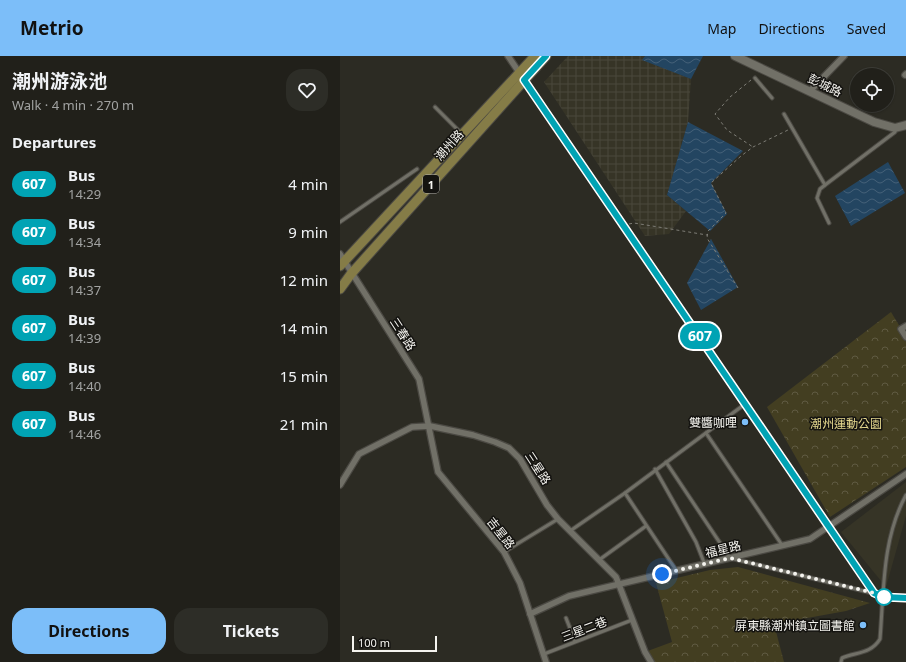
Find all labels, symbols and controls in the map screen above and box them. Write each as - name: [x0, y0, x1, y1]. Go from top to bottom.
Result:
- text: Metrio: [20, 15, 84, 41]
- text: Map: [707, 19, 736, 38]
- text: Directions: [758, 19, 825, 38]
- text: Saved: [847, 19, 886, 38]
- text: 潮州游泳池: [12, 68, 107, 94]
- map controls: [850, 68, 894, 112]
- button: locate: [850, 68, 894, 112]
- button: heart: [286, 69, 328, 111]
- street label: 彭城路: [805, 69, 845, 101]
- text: Walk · 4 min · 270 m: [12, 96, 134, 114]
- street label: 潮州路: [431, 126, 467, 164]
- text: Departures: [12, 132, 96, 152]
- text: Bus: [68, 165, 95, 185]
- text: 607: [22, 174, 46, 193]
- text: 4 min: [288, 174, 328, 194]
- road number: 1: [423, 175, 439, 193]
- text: 14:29: [68, 185, 101, 203]
- text: Bus: [68, 213, 95, 233]
- text: 607: [22, 222, 46, 241]
- text: 9 min: [288, 222, 328, 242]
- text: 14:34: [68, 233, 101, 251]
- text: Bus: [68, 261, 95, 281]
- text: 607: [22, 270, 46, 289]
- text: 12 min: [280, 270, 328, 290]
- text: 14:37: [68, 281, 101, 299]
- text: Bus: [68, 309, 95, 329]
- street label: 三春路: [386, 314, 420, 354]
- text: 607: [22, 318, 46, 337]
- text: 14 min: [280, 318, 328, 338]
- line badge: 607: [677, 323, 723, 349]
- text: 607: [688, 326, 712, 345]
- text: 14:39: [68, 329, 101, 347]
- text: Bus: [68, 357, 95, 377]
- text: 607: [22, 366, 46, 385]
- text: 15 min: [280, 366, 328, 386]
- text: 14:40: [68, 377, 101, 395]
- text: Bus: [68, 405, 95, 425]
- text: 607: [22, 414, 46, 433]
- text: 21 min: [280, 414, 328, 434]
- place label: 雙醬咖哩: [689, 414, 737, 431]
- park label: 潮州運動公園: [810, 415, 882, 432]
- marker: 雙醬咖哩: [740, 417, 750, 427]
- text: 14:46: [68, 425, 101, 443]
- street label: 三星路: [521, 448, 555, 488]
- street label: 吉星路: [483, 514, 519, 552]
- street label: 福星路: [703, 536, 743, 562]
- your location: [652, 564, 672, 584]
- unlabelled marker: [875, 588, 893, 606]
- button: Directions: [12, 608, 166, 654]
- button: Tickets: [174, 608, 328, 654]
- street label: 三星二巷: [559, 612, 609, 646]
- place label: 屏東縣潮州鎮立圖書館: [735, 617, 855, 634]
- marker: 屏東縣潮州鎮立圖書館: [858, 620, 868, 630]
- scale bar: [352, 634, 437, 653]
- text: 100 m: [358, 635, 390, 650]

